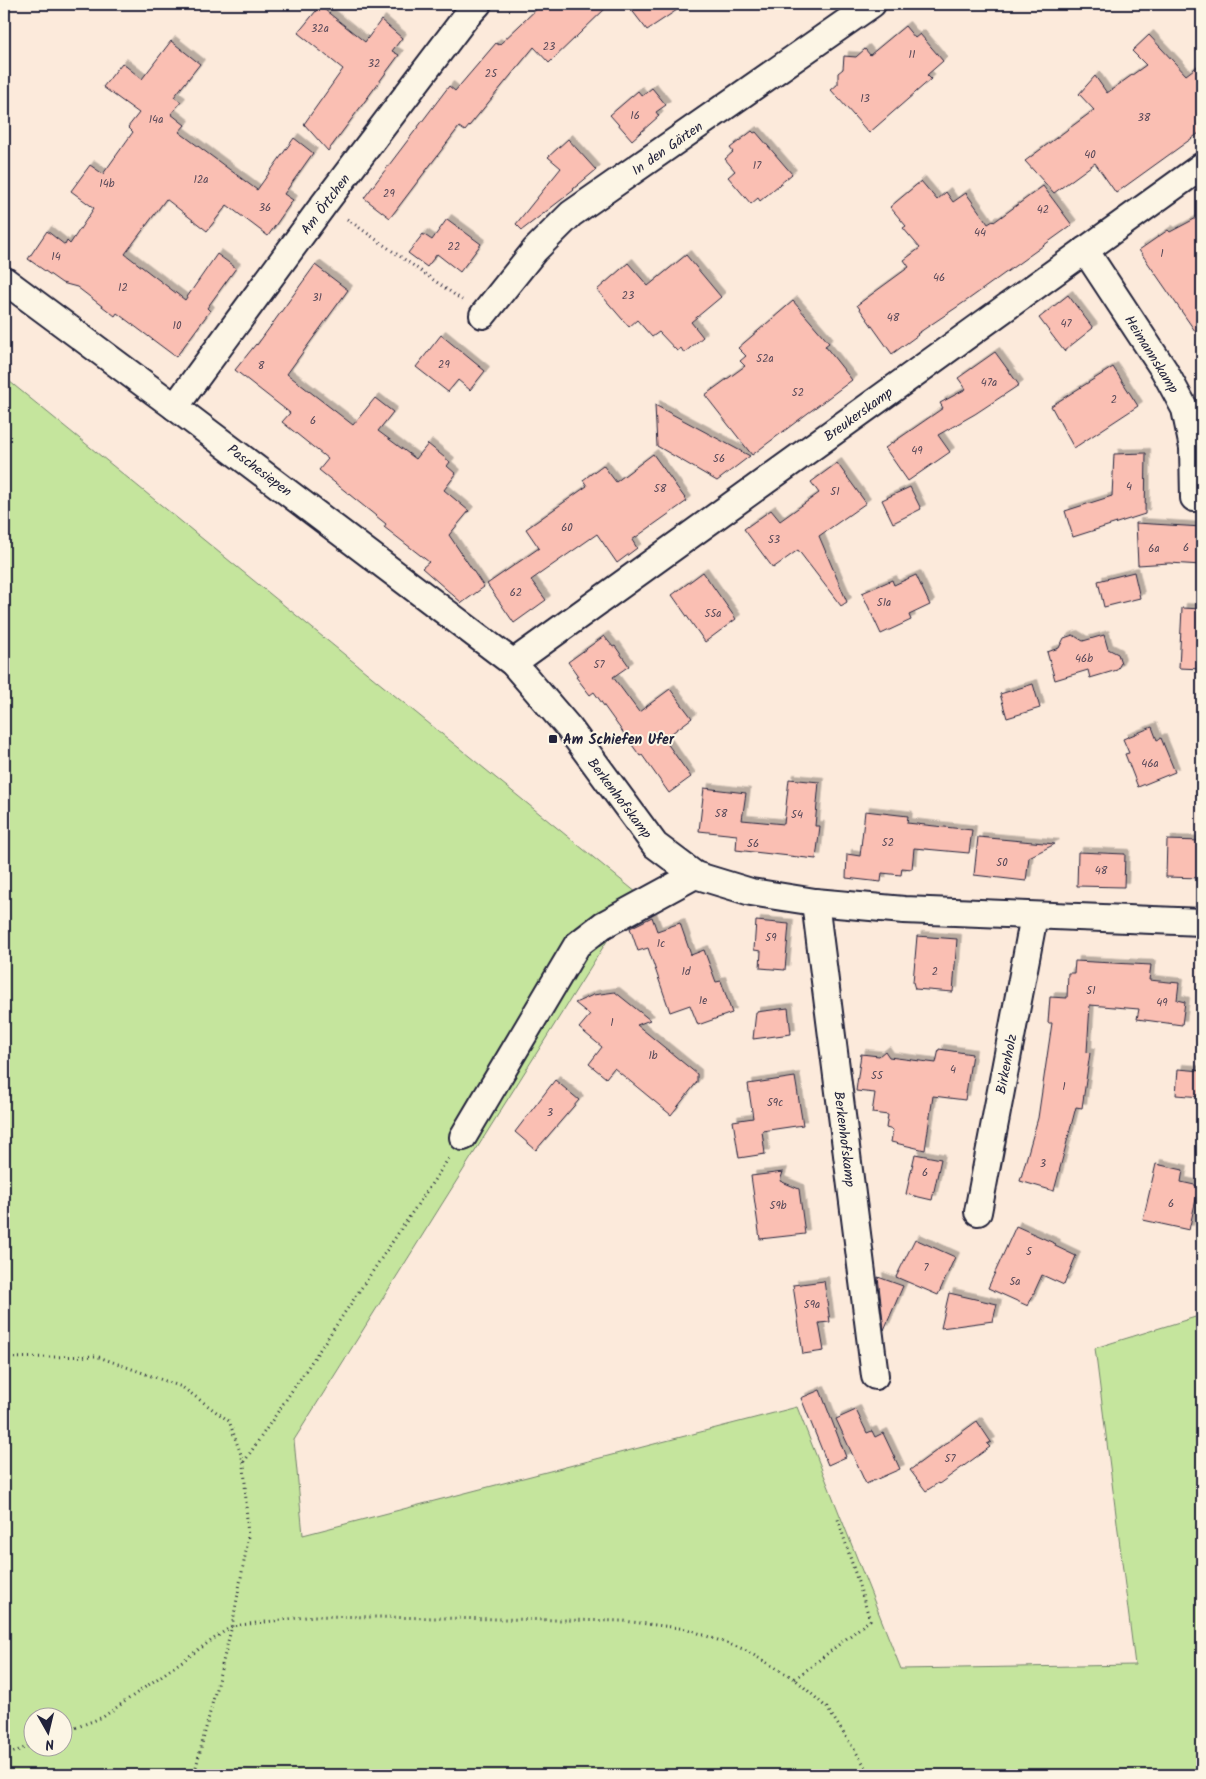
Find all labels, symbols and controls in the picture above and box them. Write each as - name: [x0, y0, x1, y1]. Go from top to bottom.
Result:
- house number: 32a: [311, 20, 329, 38]
- house number: 23: [543, 38, 555, 56]
- house number: 11: [909, 46, 915, 64]
- house number: 32: [368, 55, 380, 73]
- house number: 25: [485, 65, 498, 83]
- house number: 13: [860, 90, 870, 108]
- house number: 16: [630, 107, 640, 125]
- house number: 38: [1138, 109, 1151, 127]
- house number: 14a: [149, 111, 163, 129]
- street label: In den Gärten: [627, 116, 708, 182]
- house number: 40: [1084, 146, 1096, 164]
- house number: 17: [753, 157, 762, 175]
- street label: Am Örtchen: [296, 169, 356, 240]
- house number: 12a: [193, 171, 209, 189]
- house number: 14b: [99, 175, 115, 193]
- house number: 29: [383, 185, 396, 203]
- house number: 36: [259, 199, 271, 217]
- house number: 42: [1037, 201, 1049, 219]
- house number: 44: [974, 224, 986, 242]
- house number: 22: [448, 238, 460, 256]
- house number: 1: [1160, 245, 1164, 263]
- house number: 14: [51, 248, 61, 266]
- house number: 46: [933, 269, 945, 287]
- house number: 12: [118, 279, 128, 297]
- house number: 23: [622, 287, 634, 305]
- house number: 31: [312, 289, 322, 307]
- house number: 48: [887, 309, 900, 327]
- street label: Heimannskamp: [1118, 311, 1184, 398]
- house number: 47: [1060, 315, 1072, 333]
- house number: 10: [173, 317, 182, 335]
- house number: 52a: [756, 350, 774, 368]
- house number: 29: [438, 356, 451, 374]
- house number: 8: [258, 357, 265, 375]
- house number: 47a: [981, 374, 997, 392]
- street label: Breukerskamp: [819, 382, 898, 448]
- house number: 52: [792, 384, 804, 402]
- house number: 2: [1111, 391, 1117, 409]
- house number: 6: [310, 412, 316, 430]
- street label: Paschesiepen: [222, 439, 296, 503]
- house number: 49: [911, 442, 923, 460]
- house number: 56: [713, 450, 725, 468]
- house number: 4: [1126, 478, 1132, 496]
- house number: 58: [654, 480, 667, 498]
- house number: 51: [830, 483, 840, 501]
- house number: 60: [561, 519, 573, 537]
- house number: 53: [768, 531, 780, 549]
- house number: 6: [1183, 539, 1189, 557]
- house number: 6a: [1148, 540, 1160, 558]
- house number: 62: [510, 584, 522, 602]
- house number: 51a: [877, 594, 891, 612]
- house number: 55a: [705, 605, 721, 623]
- house number: 46b: [1075, 650, 1093, 668]
- house number: 57: [594, 656, 605, 674]
- place label: Am Schiefen Ufer: [563, 729, 675, 751]
- marker: Am Schiefen Ufer: [547, 733, 559, 745]
- street label: Berkenhofskamp: [581, 754, 657, 844]
- house number: 46a: [1141, 755, 1159, 773]
- house number: 58: [715, 805, 728, 823]
- house number: 54: [791, 806, 803, 824]
- house number: 52: [882, 834, 894, 852]
- house number: 56: [747, 835, 759, 853]
- house number: 50: [996, 854, 1008, 872]
- house number: 48: [1095, 862, 1108, 880]
- house number: 59: [765, 929, 777, 947]
- house number: 1c: [657, 935, 665, 953]
- house number: 1d: [682, 963, 691, 981]
- house number: 2: [932, 963, 938, 981]
- house number: 51: [1086, 982, 1096, 1000]
- house number: 1e: [699, 992, 707, 1010]
- house number: 49: [1156, 994, 1168, 1012]
- house number: 1: [610, 1014, 614, 1032]
- street label: Birkenholz: [990, 1032, 1024, 1096]
- house number: 1b: [648, 1047, 658, 1065]
- house number: 4: [950, 1061, 956, 1079]
- house number: 55: [871, 1067, 884, 1085]
- house number: 1: [1062, 1078, 1066, 1096]
- street label: Berkenhofskamp: [827, 1090, 861, 1189]
- house number: 59c: [767, 1094, 783, 1112]
- house number: 3: [547, 1104, 553, 1122]
- house number: 3: [1040, 1155, 1046, 1173]
- house number: 6: [922, 1164, 928, 1182]
- house number: 6: [1168, 1195, 1174, 1213]
- house number: 59b: [769, 1197, 787, 1215]
- house number: 5: [1026, 1243, 1033, 1261]
- house number: 7: [923, 1259, 929, 1277]
- house number: 5a: [1009, 1273, 1021, 1291]
- house number: 59a: [804, 1296, 820, 1314]
- house number: 57: [945, 1450, 956, 1468]
- north arrow: [22, 1706, 72, 1756]
- text: N: [44, 1732, 56, 1755]

